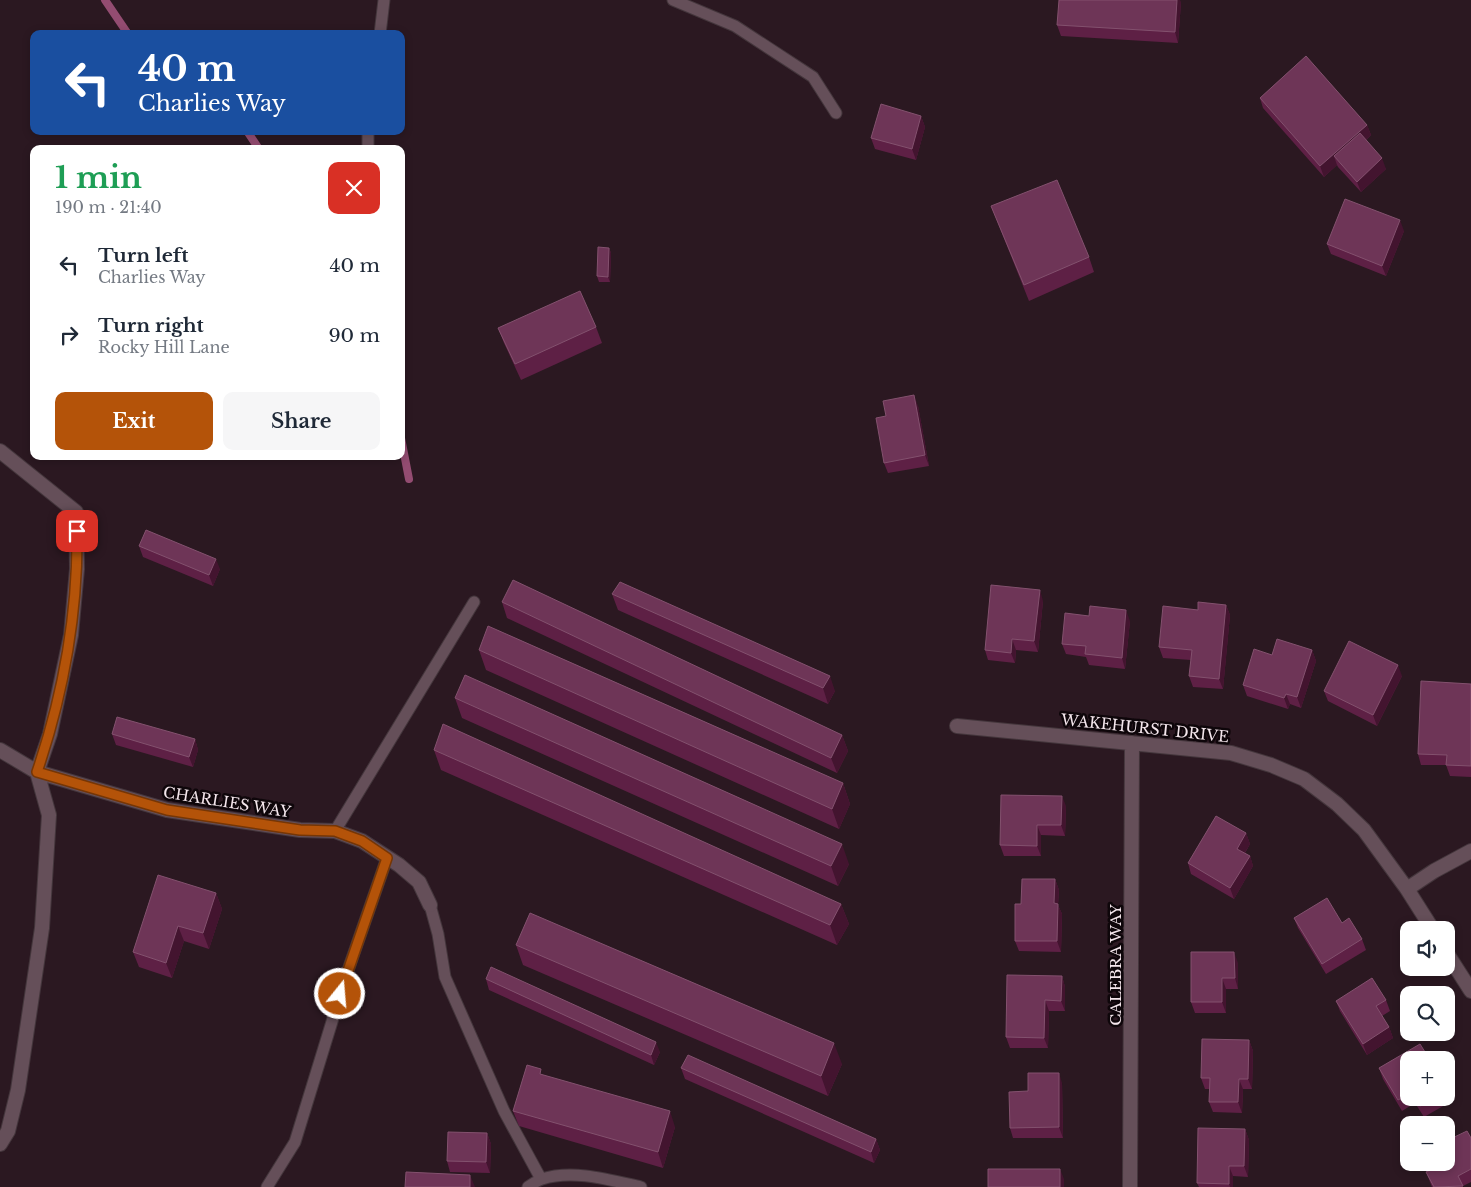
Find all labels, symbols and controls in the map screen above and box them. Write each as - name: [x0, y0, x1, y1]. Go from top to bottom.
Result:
- text: 40 m: [138, 47, 236, 90]
- icon: left: [55, 50, 120, 115]
- text: Charlies Way: [138, 90, 286, 117]
- text: 1 min: [55, 159, 142, 196]
- button: close: [328, 162, 380, 214]
- text: 190 m · 21:40: [55, 197, 162, 217]
- text: Turn left: [98, 244, 189, 267]
- icon: left: [55, 251, 83, 279]
- text: 40 m: [329, 254, 380, 277]
- text: Charlies Way: [98, 267, 206, 287]
- text: Turn right: [98, 314, 204, 337]
- icon: right: [55, 321, 83, 349]
- text: 90 m: [328, 324, 380, 347]
- text: Rocky Hill Lane: [98, 337, 230, 357]
- button: Exit: [55, 392, 213, 450]
- button: Share: [223, 392, 380, 450]
- pin: [56, 510, 98, 552]
- icon: arrive: [63, 517, 91, 545]
- street label: WAKEHURST DRIVE: [1059, 710, 1230, 746]
- street label: CHARLIES WAY: [162, 783, 293, 822]
- street label: CALEBRA WAY: [1106, 903, 1125, 1026]
- map controls: [1400, 921, 1455, 1171]
- button: sound: [1400, 921, 1455, 976]
- position arrow: [313, 967, 365, 1019]
- button: search: [1400, 986, 1455, 1041]
- button: +: [1400, 1051, 1455, 1106]
- button: −: [1400, 1116, 1455, 1171]

